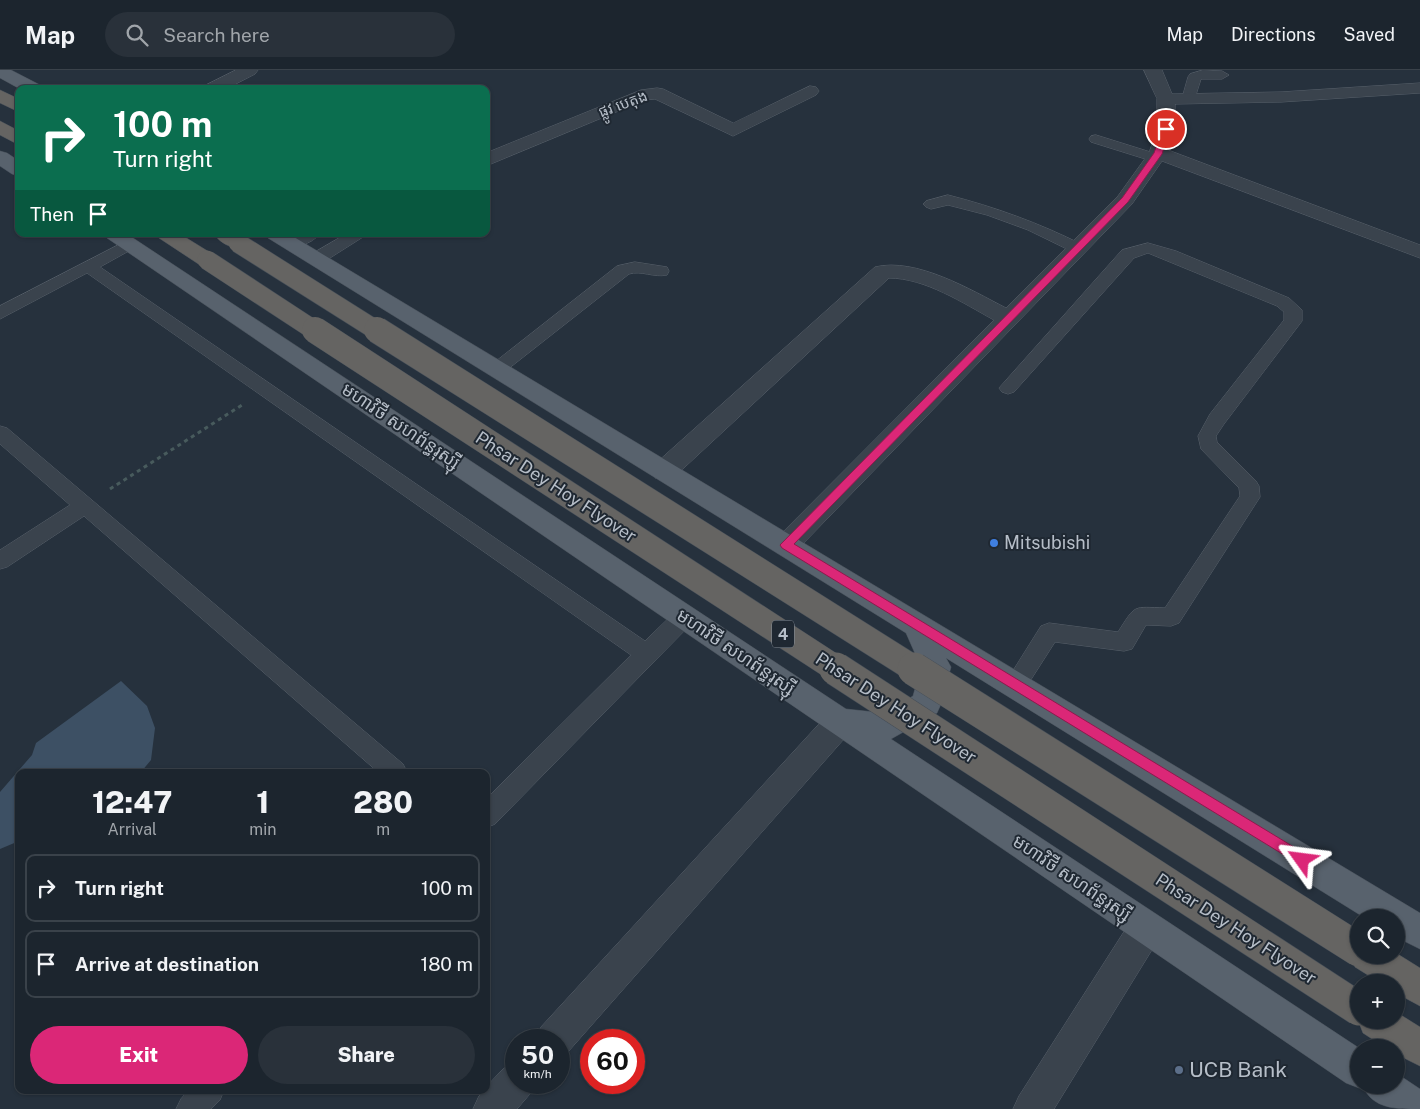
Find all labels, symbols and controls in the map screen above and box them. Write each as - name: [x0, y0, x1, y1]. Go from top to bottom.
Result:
- search box: [105, 12, 455, 57]
- text: Map: [25, 21, 75, 49]
- icon: search: [123, 21, 151, 49]
- text: Search here: [163, 24, 270, 46]
- text: Map: [1166, 24, 1203, 45]
- text: Directions: [1231, 24, 1316, 45]
- text: Saved: [1344, 24, 1395, 45]
- street label: ផ្លូវ បេតុង: [596, 87, 652, 125]
- text: 100 m: [113, 104, 212, 145]
- icon: right: [30, 105, 95, 170]
- pin: [1145, 108, 1187, 150]
- icon: arrive: [1152, 115, 1180, 143]
- text: Turn right: [113, 146, 213, 172]
- icon: arrive: [84, 200, 112, 228]
- text: Then: [30, 203, 74, 225]
- street label: មហាវិថី សហព័ន្ធរុស្ស៊ី: [334, 378, 465, 479]
- street label: Phsar Dey Hoy Flyover: [472, 427, 641, 547]
- place label: Mitsubishi: [1004, 532, 1090, 553]
- marker: Mitsubishi: [988, 537, 1000, 549]
- street label: មហាវិថី សហព័ន្ធរុស្ស៊ី: [669, 604, 800, 705]
- road number: 4: [772, 620, 794, 648]
- street label: Phsar Dey Hoy Flyover: [812, 648, 981, 768]
- text: 12:47: [92, 784, 172, 820]
- text: 1: [256, 784, 269, 820]
- text: 280: [353, 784, 413, 820]
- text: Arrival: [107, 820, 157, 839]
- text: min: [249, 820, 276, 839]
- text: m: [376, 820, 390, 839]
- street label: មហាវិថី សហព័ន្ធរុស្ស៊ី: [1005, 830, 1136, 931]
- position arrow: [1275, 833, 1327, 885]
- street label: Phsar Dey Hoy Flyover: [1152, 869, 1321, 989]
- icon: right: [32, 874, 60, 902]
- text: Turn right: [75, 877, 164, 899]
- text: 100 m: [421, 877, 473, 899]
- map controls: [1350, 909, 1405, 1094]
- button: search: [1350, 909, 1405, 964]
- icon: arrive: [32, 950, 60, 978]
- text: Arrive at destination: [75, 953, 259, 975]
- text: 180 m: [420, 953, 473, 975]
- button: +: [1350, 974, 1405, 1029]
- button: Exit: [30, 1026, 248, 1084]
- button: Share: [258, 1026, 475, 1084]
- speed limit sign: 60: [580, 1029, 645, 1094]
- button: −: [1350, 1039, 1405, 1094]
- text: 50: [521, 1040, 554, 1070]
- place label: UCB Bank: [1189, 1057, 1287, 1082]
- marker: UCB Bank: [1173, 1064, 1185, 1076]
- text: km/h: [523, 1067, 552, 1081]

